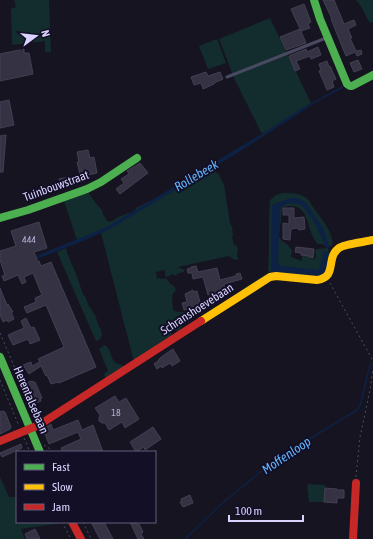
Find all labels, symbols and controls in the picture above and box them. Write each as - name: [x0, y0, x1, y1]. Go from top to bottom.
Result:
- north arrow: [16, 16, 56, 56]
- text: N: [39, 29, 52, 38]
- water label: Rollebeek: [172, 156, 221, 194]
- street label: Tuinbouwstraat: [21, 167, 91, 204]
- house number: 444: [22, 234, 36, 245]
- street label: Schranshoevebaan: [158, 280, 236, 338]
- street label: Herentalsebaan: [11, 364, 51, 436]
- house number: 18: [111, 407, 121, 418]
- water label: Moffenloop: [259, 434, 314, 477]
- legend: [16, 451, 156, 523]
- text: Fast: [52, 460, 70, 474]
- text: Slow: [52, 480, 73, 494]
- scale bar: [229, 497, 303, 523]
- text: Jam: [52, 500, 70, 514]
- text: 100 m: [235, 504, 262, 518]

